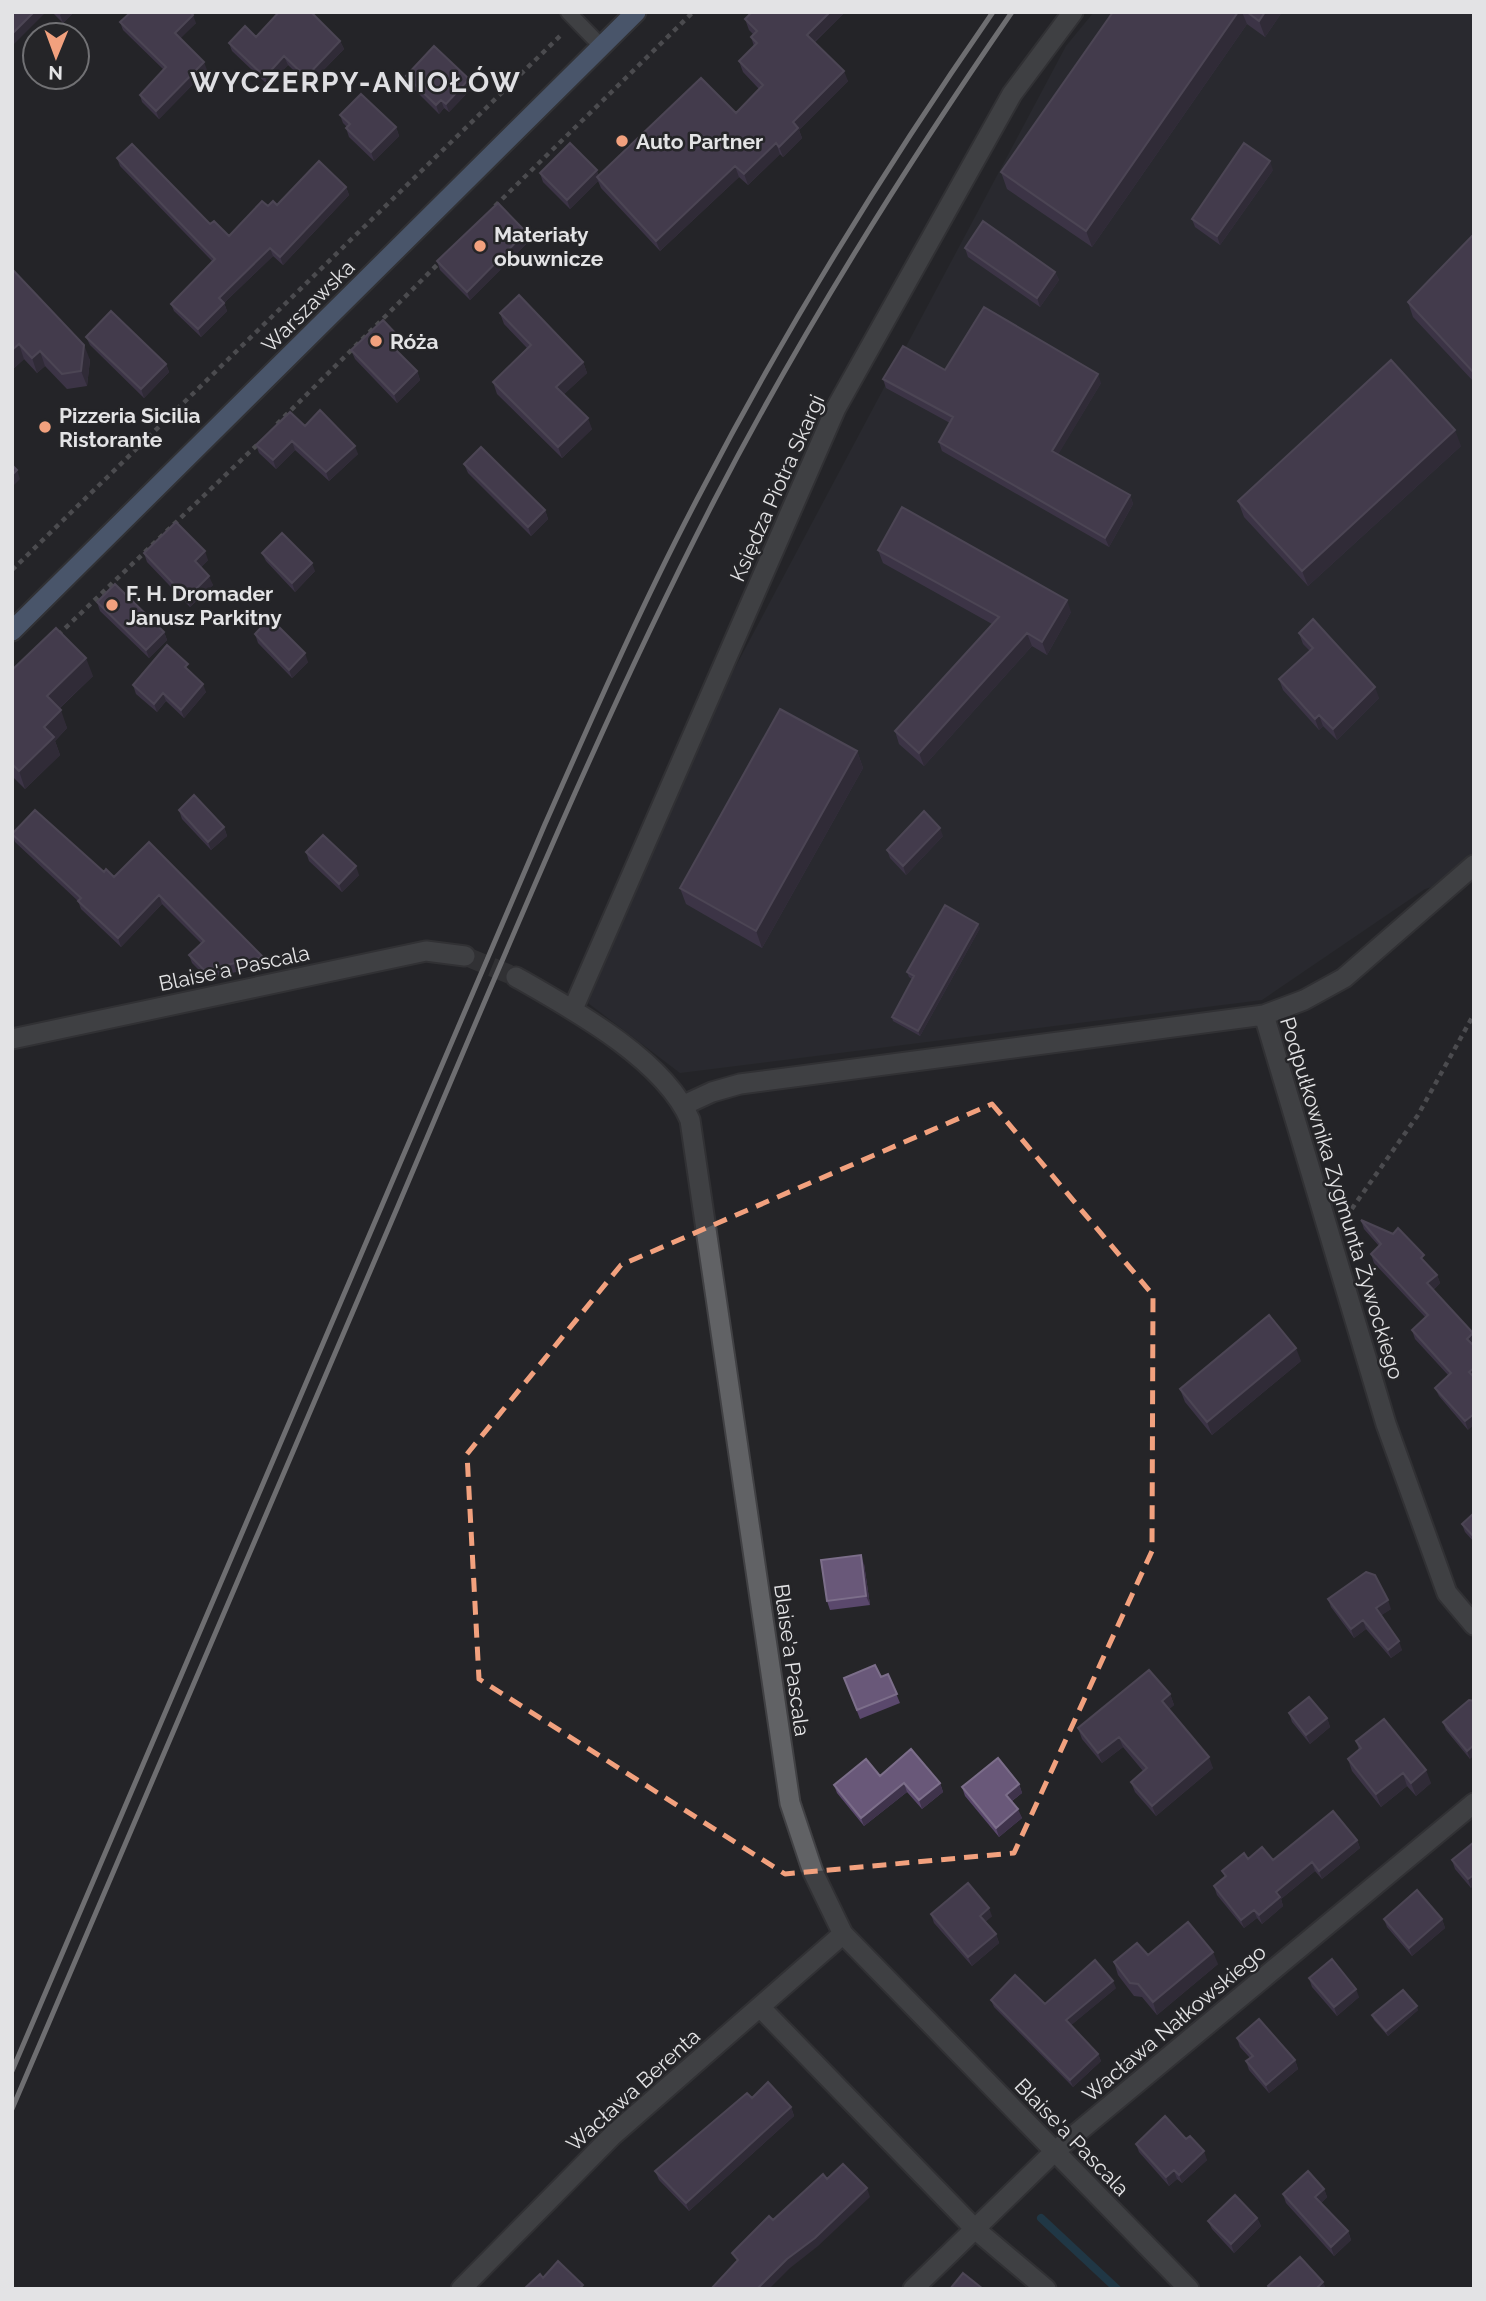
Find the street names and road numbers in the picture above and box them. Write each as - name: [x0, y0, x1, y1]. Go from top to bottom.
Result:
- street label: Warszawska: [256, 254, 360, 358]
- street label: Księdza Piotra Skargi: [725, 391, 829, 585]
- street label: Blaise'a Pascala: [156, 940, 312, 996]
- street label: Podpułkownika Zygmunta Żywockiego: [1275, 1014, 1409, 1382]
- street label: Blaise'a Pascala: [769, 1582, 815, 1738]
- street label: Wacława Nałkowskiego: [1077, 1939, 1271, 2107]
- street label: Wacława Berenta: [561, 2024, 705, 2156]
- street label: Blaise'a Pascala: [1010, 2073, 1134, 2201]

